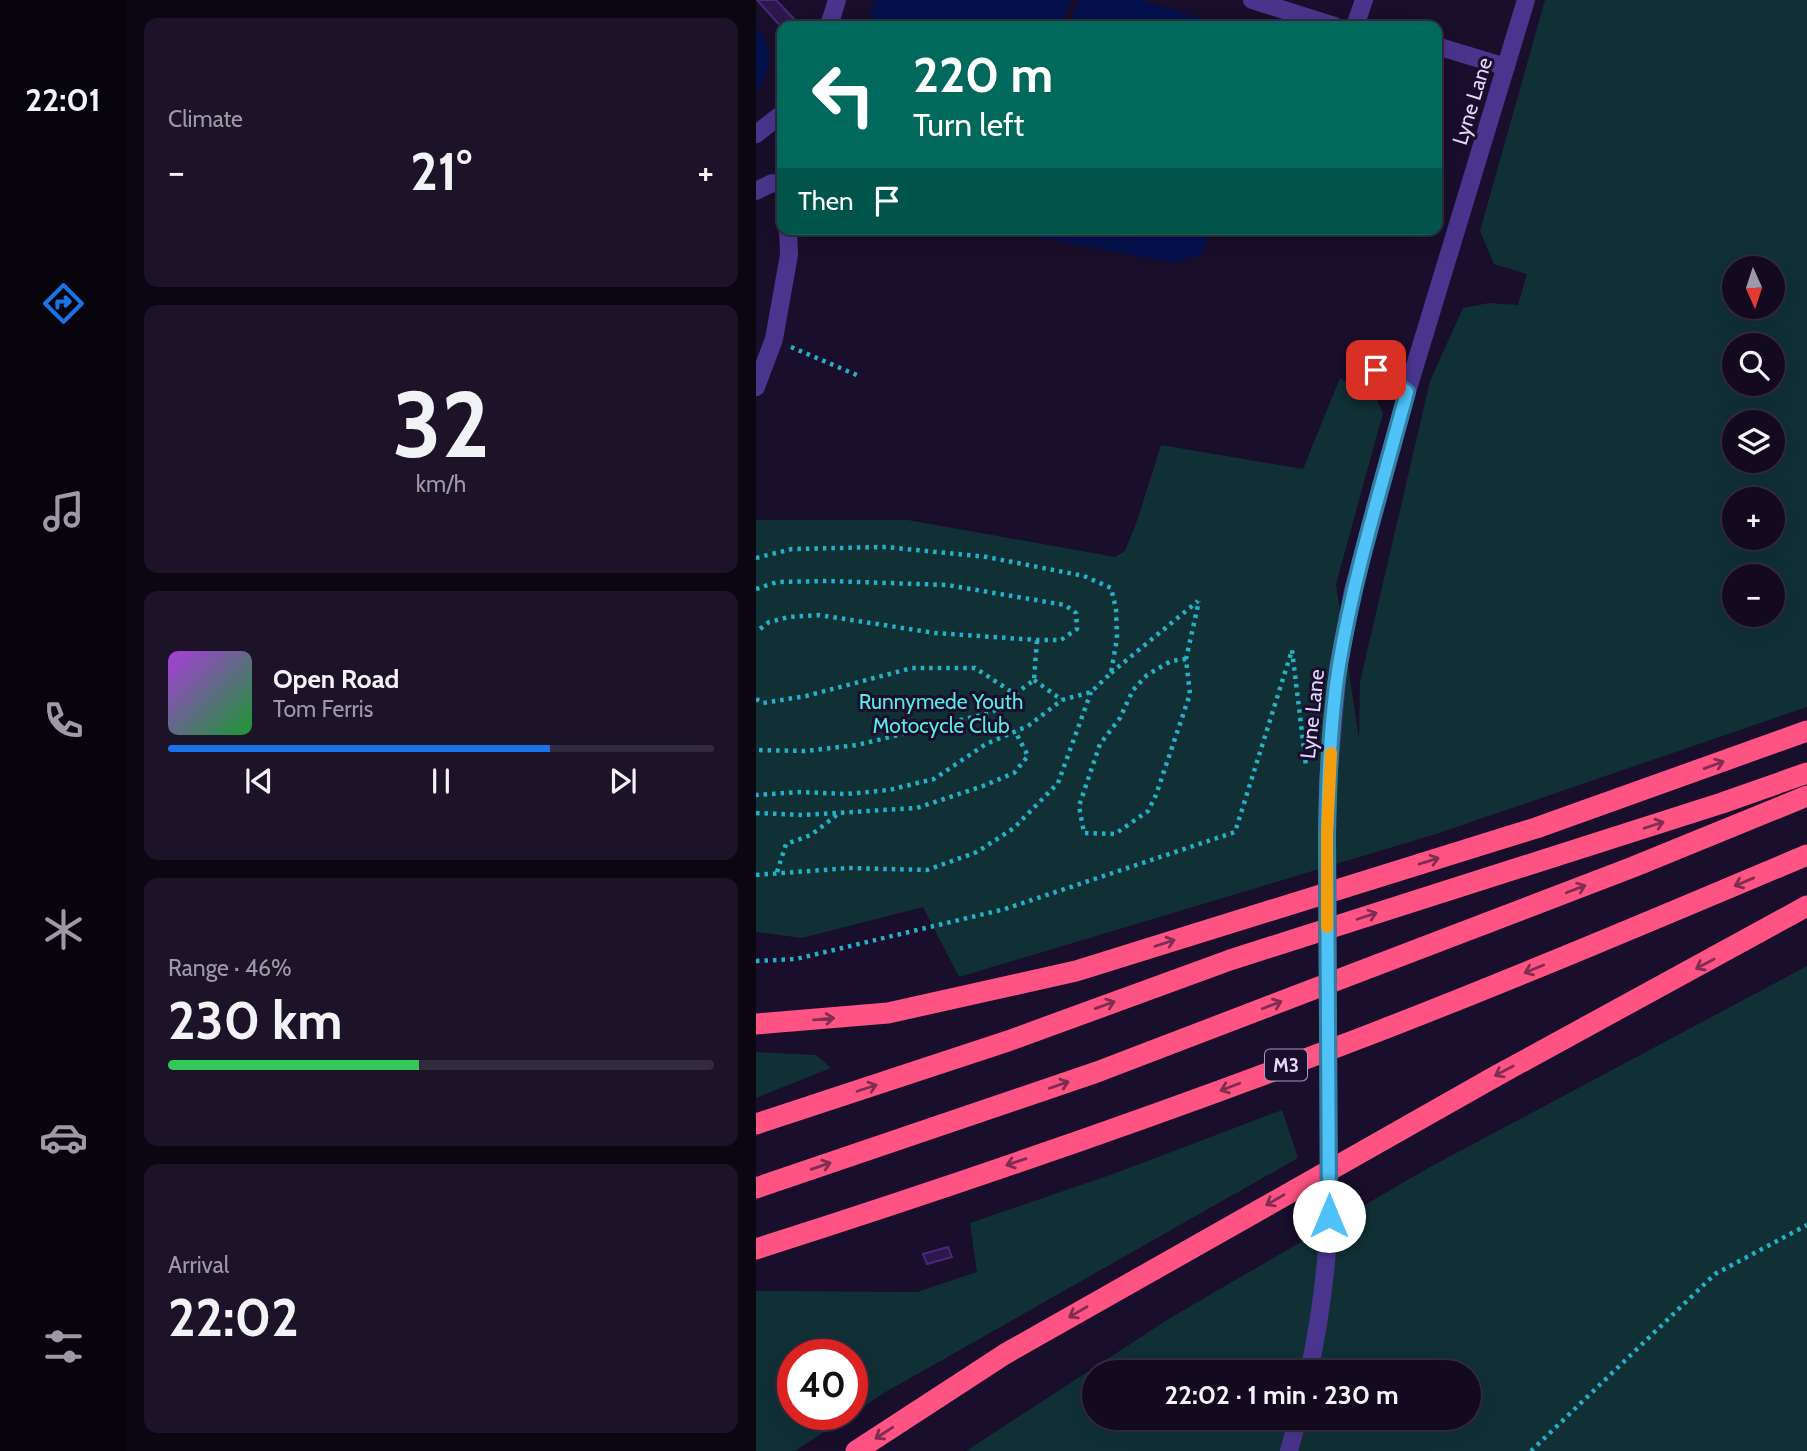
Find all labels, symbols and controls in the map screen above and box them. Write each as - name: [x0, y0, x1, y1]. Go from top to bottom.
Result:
- text: 220 m: [913, 45, 1053, 104]
- icon: left: [798, 49, 889, 140]
- street label: Lyne Lane: [1447, 54, 1497, 148]
- text: 22:01: [25, 80, 101, 119]
- text: Climate: [168, 105, 243, 133]
- text: Turn left: [913, 105, 1024, 144]
- text: 21°: [410, 140, 472, 203]
- text: −: [168, 148, 185, 195]
- text: +: [697, 148, 714, 195]
- icon: arrive: [868, 182, 906, 220]
- text: Then: [798, 185, 854, 217]
- north arrow: [1722, 256, 1785, 318]
- map controls: [1722, 256, 1785, 627]
- icon: directions: [39, 279, 88, 328]
- button: search: [1722, 333, 1785, 396]
- pin: [1346, 340, 1406, 400]
- icon: arrive: [1357, 351, 1395, 389]
- text: 32: [392, 369, 490, 480]
- button: layers: [1722, 410, 1785, 473]
- text: km/h: [416, 470, 466, 498]
- icon: music: [39, 487, 88, 536]
- button: +: [1722, 487, 1785, 550]
- button: −: [1722, 564, 1785, 627]
- text: Open Road: [273, 663, 399, 695]
- street label: Lyne Lane: [1295, 668, 1329, 760]
- park label: Runnymede Youth Motocycle Club: [859, 689, 1023, 738]
- text: Tom Ferris: [273, 695, 373, 723]
- icon: phone: [39, 696, 88, 745]
- one-way arrow: [1702, 757, 1724, 770]
- icon: previous: [240, 762, 278, 800]
- icon: pause: [422, 762, 460, 800]
- icon: next: [604, 762, 642, 800]
- one-way arrow: [1643, 818, 1665, 831]
- one-way arrow: [1417, 853, 1439, 866]
- one-way arrow: [1734, 876, 1755, 889]
- one-way arrow: [1565, 881, 1587, 894]
- icon: climate: [39, 905, 88, 954]
- one-way arrow: [1356, 909, 1378, 922]
- one-way arrow: [1153, 935, 1175, 948]
- text: Range · 46%: [168, 954, 292, 982]
- one-way arrow: [1695, 957, 1715, 971]
- one-way arrow: [1523, 963, 1545, 976]
- text: 230 km: [168, 989, 342, 1052]
- one-way arrow: [1094, 998, 1116, 1011]
- one-way arrow: [1261, 998, 1283, 1010]
- one-way arrow: [812, 1012, 835, 1025]
- road number: M3: [1265, 1050, 1307, 1080]
- one-way arrow: [1495, 1065, 1515, 1079]
- one-way arrow: [1048, 1078, 1070, 1090]
- one-way arrow: [856, 1081, 878, 1093]
- one-way arrow: [1220, 1081, 1242, 1094]
- icon: car: [39, 1113, 88, 1162]
- one-way arrow: [1005, 1157, 1027, 1169]
- one-way arrow: [809, 1159, 831, 1171]
- position arrow: [1292, 1179, 1366, 1253]
- one-way arrow: [1266, 1193, 1286, 1207]
- text: Arrival: [168, 1251, 229, 1279]
- text: 22:02: [168, 1286, 299, 1349]
- one-way arrow: [1068, 1306, 1088, 1320]
- icon: filters: [39, 1322, 88, 1371]
- speed limit sign: 40: [777, 1339, 868, 1430]
- text: 22:02 · 1 min · 230 m: [1164, 1379, 1399, 1411]
- one-way arrow: [875, 1426, 895, 1440]

